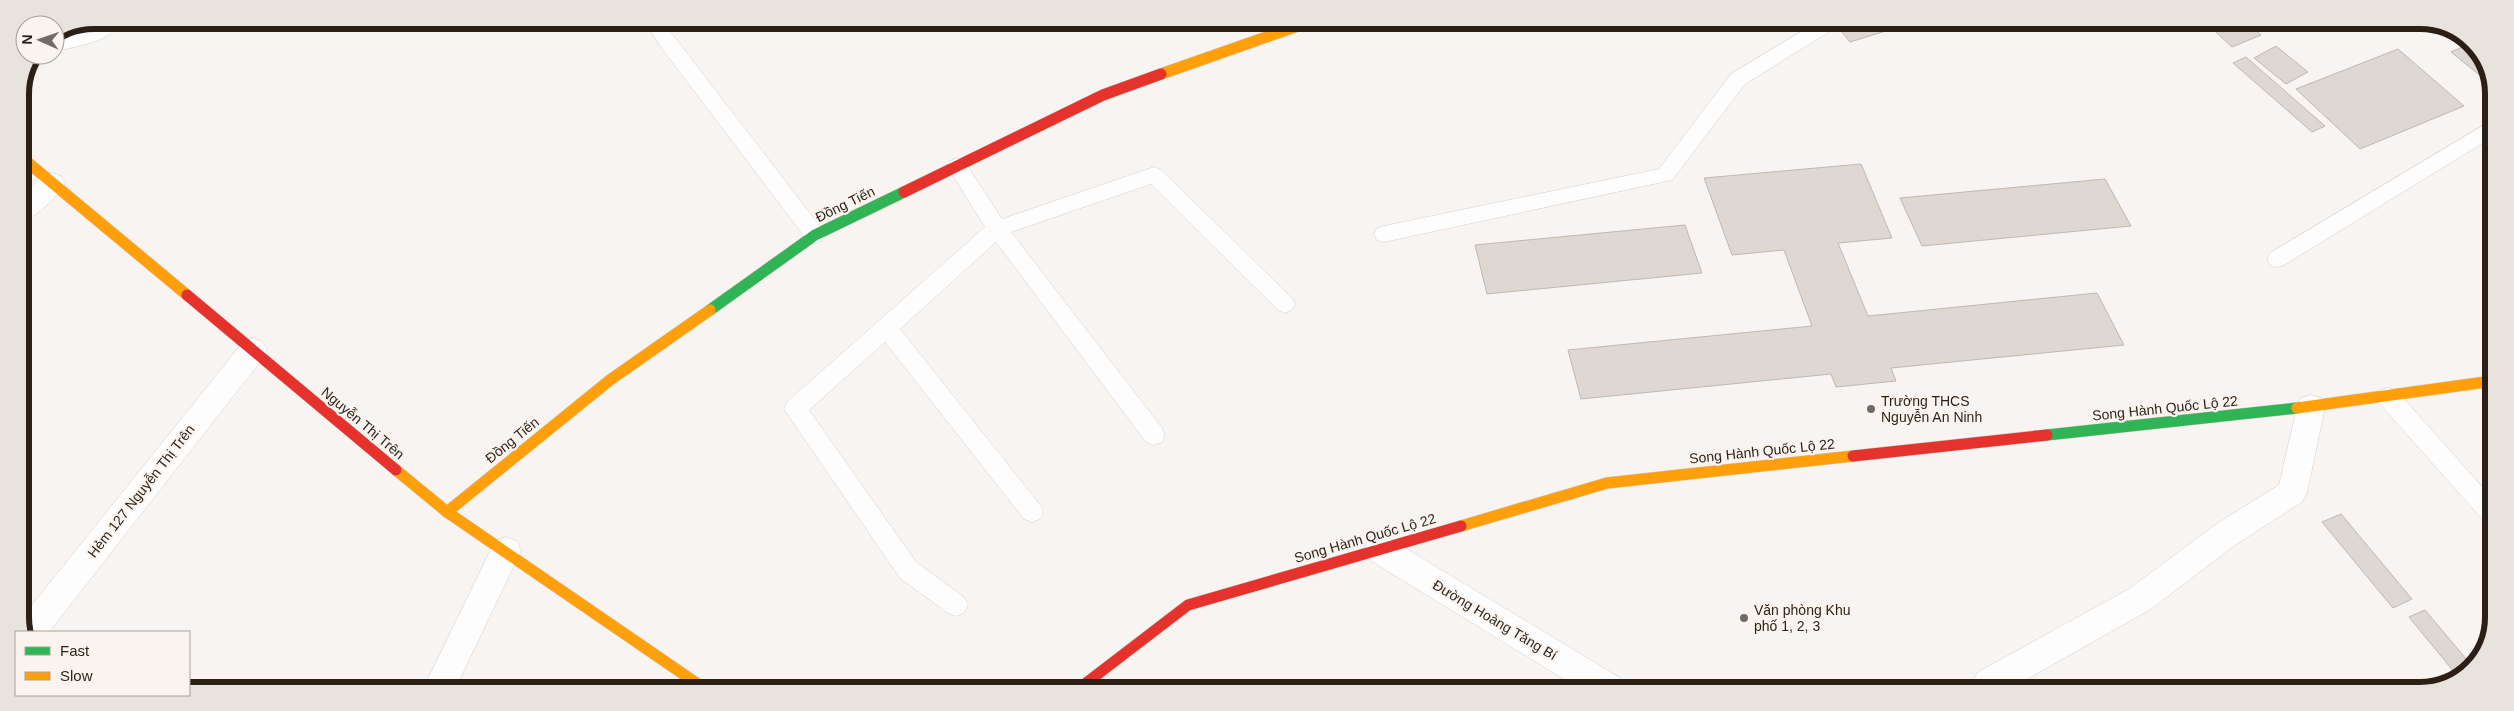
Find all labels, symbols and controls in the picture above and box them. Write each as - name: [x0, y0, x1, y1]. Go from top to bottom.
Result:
- north arrow: [15, 15, 65, 65]
- text: N: [19, 34, 35, 45]
- street label: Đồng Tiến: [813, 183, 877, 225]
- street label: Nguyễn Thị Trên: [318, 384, 408, 462]
- street label: Song Hành Quốc Lộ 22: [2091, 392, 2239, 424]
- place label: Trường THCS Nguyễn An Ninh: [1881, 393, 1982, 425]
- marker: Trường THCS Nguyễn An Ninh: [1865, 403, 1877, 415]
- street label: Đồng Tiến: [482, 414, 542, 466]
- street label: Hẻm 127 Nguyễn Thị Trên: [84, 421, 198, 561]
- street label: Song Hành Quốc Lộ 22: [1688, 435, 1836, 467]
- street label: Song Hành Quốc Lộ 22: [1292, 510, 1438, 566]
- street label: Đường Hoàng Tăng Bí: [1430, 577, 1560, 663]
- place label: Văn phòng Khu phố 1, 2, 3: [1754, 602, 1851, 634]
- marker: Văn phòng Khu phố 1, 2, 3: [1738, 612, 1750, 624]
- legend: [15, 631, 190, 696]
- text: Fast: [60, 642, 90, 659]
- text: Slow: [60, 667, 93, 684]

